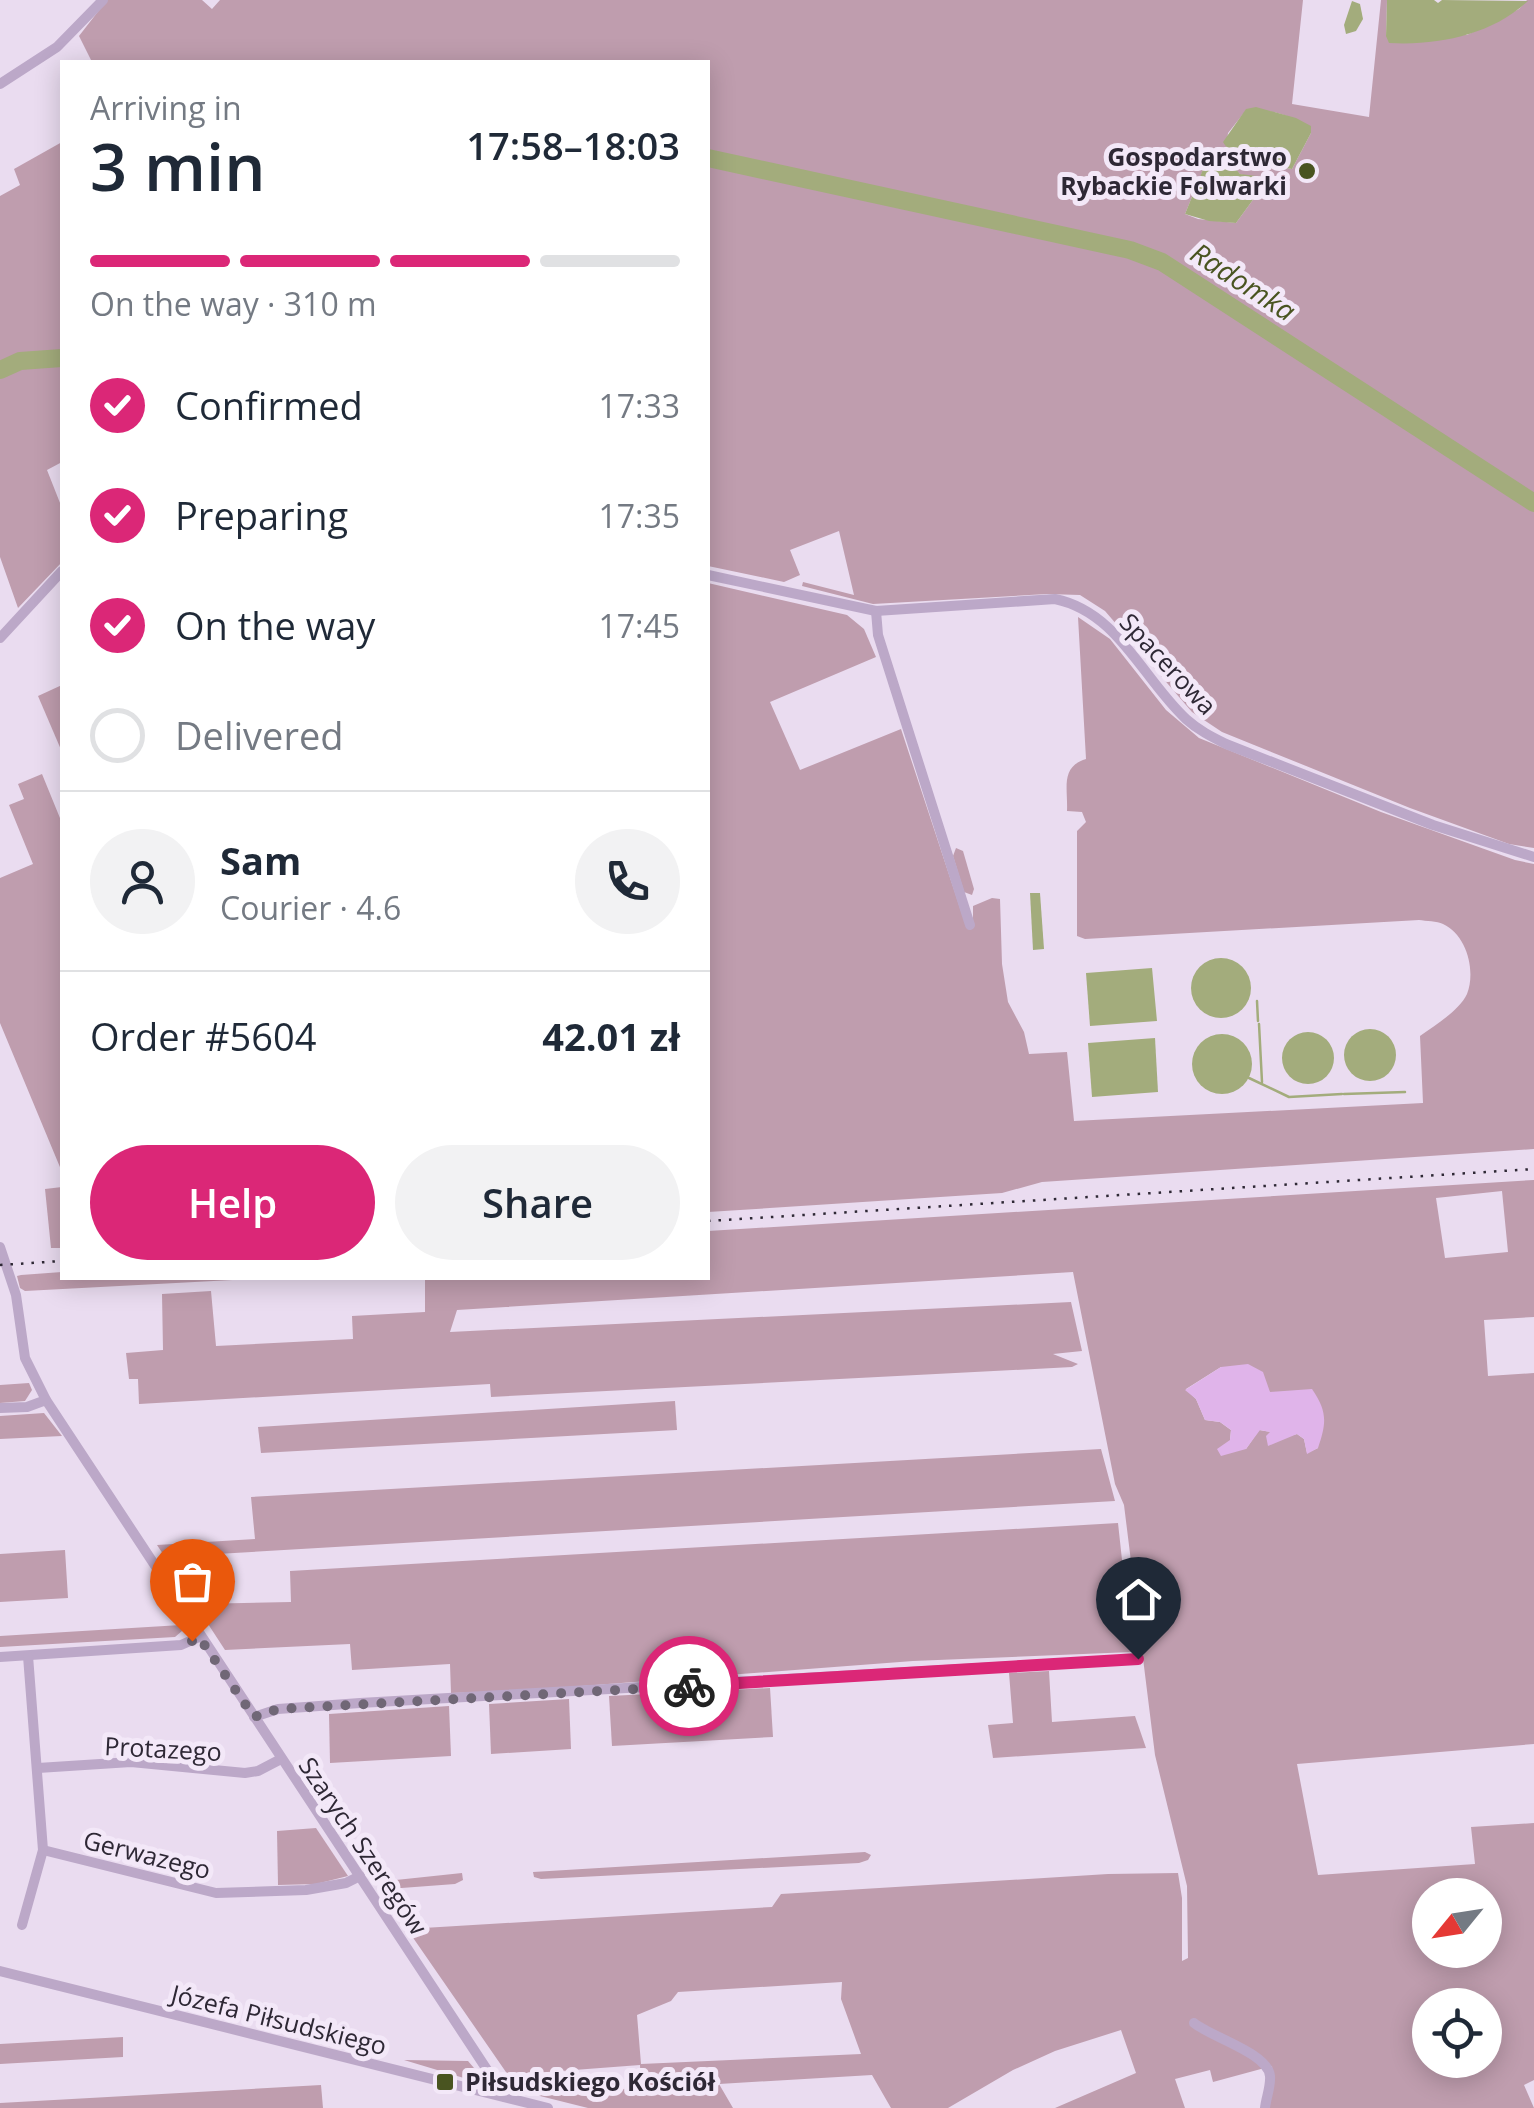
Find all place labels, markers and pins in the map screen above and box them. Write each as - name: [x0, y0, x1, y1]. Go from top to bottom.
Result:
- place label: Gospodarstwo Rybackie Folwarki: [1060, 139, 1287, 202]
- marker: Gospodarstwo Rybackie Folwarki: [1296, 160, 1318, 182]
- pin: [150, 1539, 235, 1642]
- pin: [1096, 1557, 1181, 1660]
- place label: Piłsudskiego Kościół: [465, 2064, 716, 2098]
- marker: Piłsudskiego Kościół: [434, 2071, 456, 2093]

